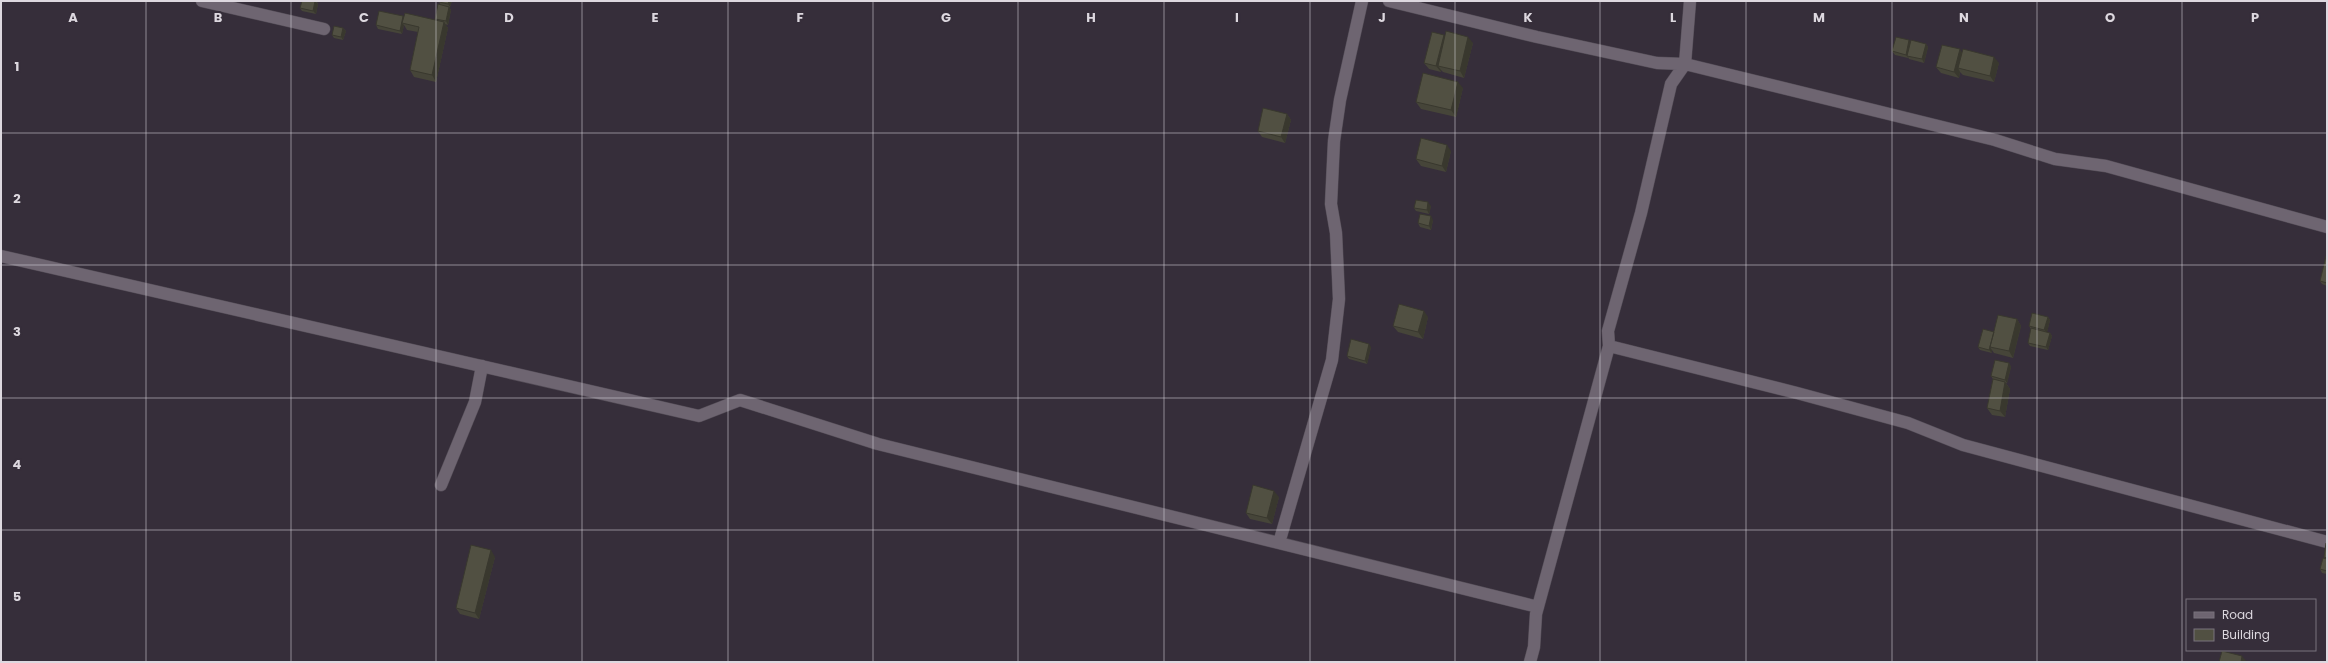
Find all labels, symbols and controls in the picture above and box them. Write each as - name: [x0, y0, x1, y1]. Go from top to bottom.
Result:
- text: A: [68, 8, 78, 27]
- text: B: [214, 8, 223, 27]
- text: C: [359, 8, 369, 27]
- text: D: [504, 8, 514, 27]
- text: E: [651, 8, 659, 27]
- text: F: [796, 8, 804, 27]
- text: G: [941, 8, 951, 27]
- text: H: [1086, 8, 1096, 27]
- text: I: [1235, 8, 1239, 27]
- text: J: [1378, 8, 1386, 27]
- text: K: [1523, 8, 1533, 27]
- text: L: [1670, 8, 1676, 27]
- text: M: [1813, 8, 1825, 27]
- text: N: [1959, 8, 1969, 27]
- text: O: [2105, 8, 2115, 27]
- text: P: [2251, 8, 2259, 27]
- text: 1: [15, 57, 19, 76]
- text: 2: [13, 189, 21, 208]
- text: 3: [13, 322, 21, 341]
- text: 4: [13, 455, 22, 474]
- text: 5: [13, 587, 21, 606]
- legend: [2186, 599, 2316, 651]
- text: Road: [2222, 606, 2253, 623]
- text: Building: [2222, 626, 2270, 643]

